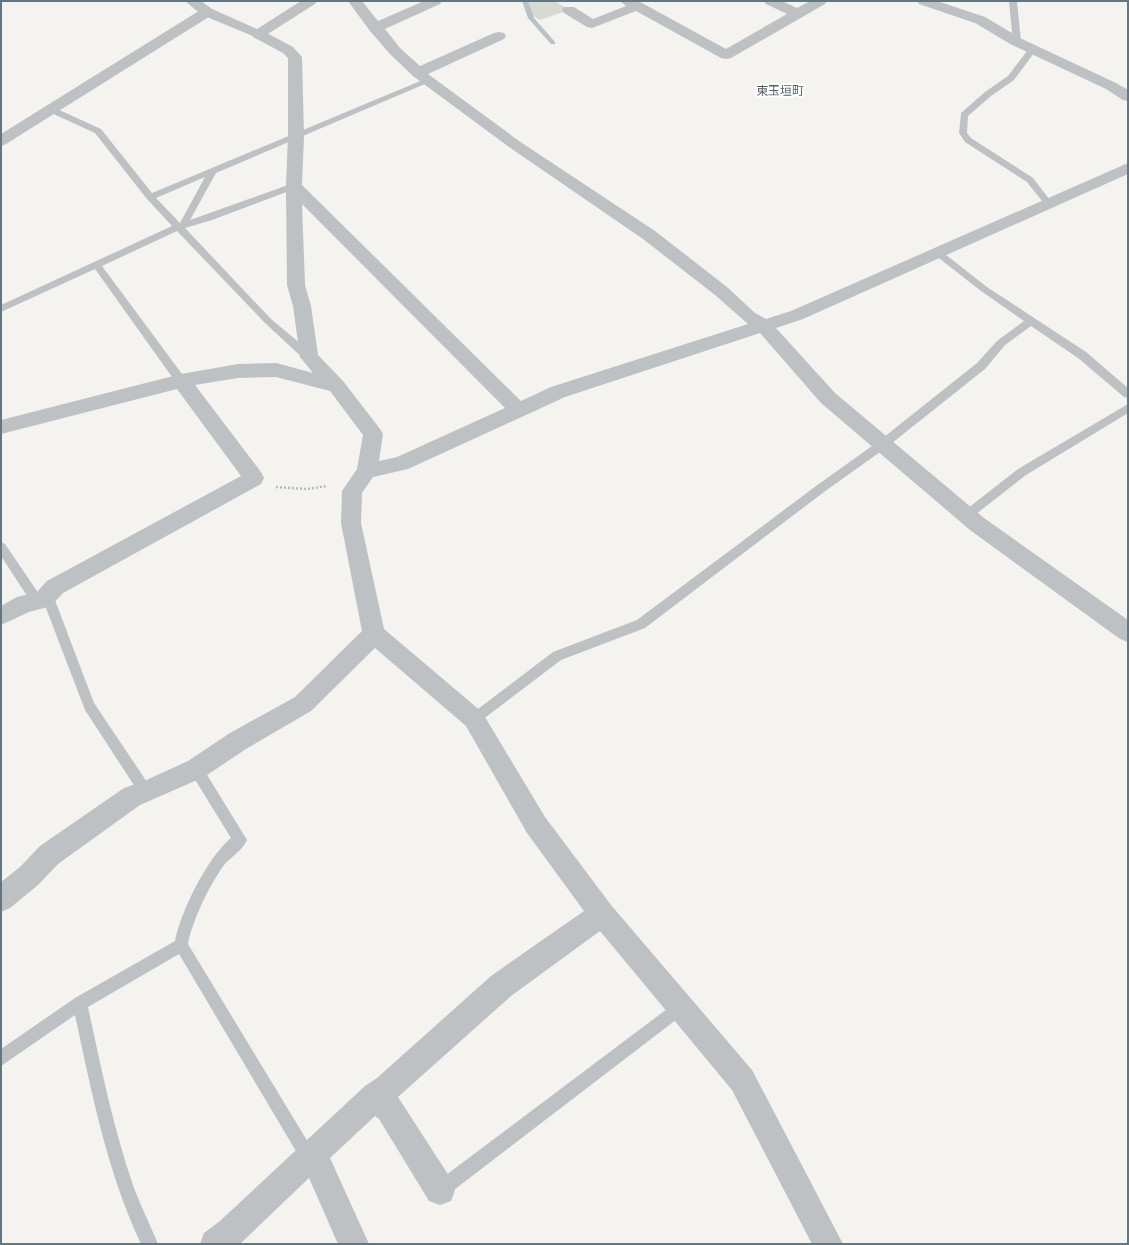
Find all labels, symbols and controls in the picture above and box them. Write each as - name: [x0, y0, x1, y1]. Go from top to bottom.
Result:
- district label: 東玉垣町: [756, 82, 804, 100]

